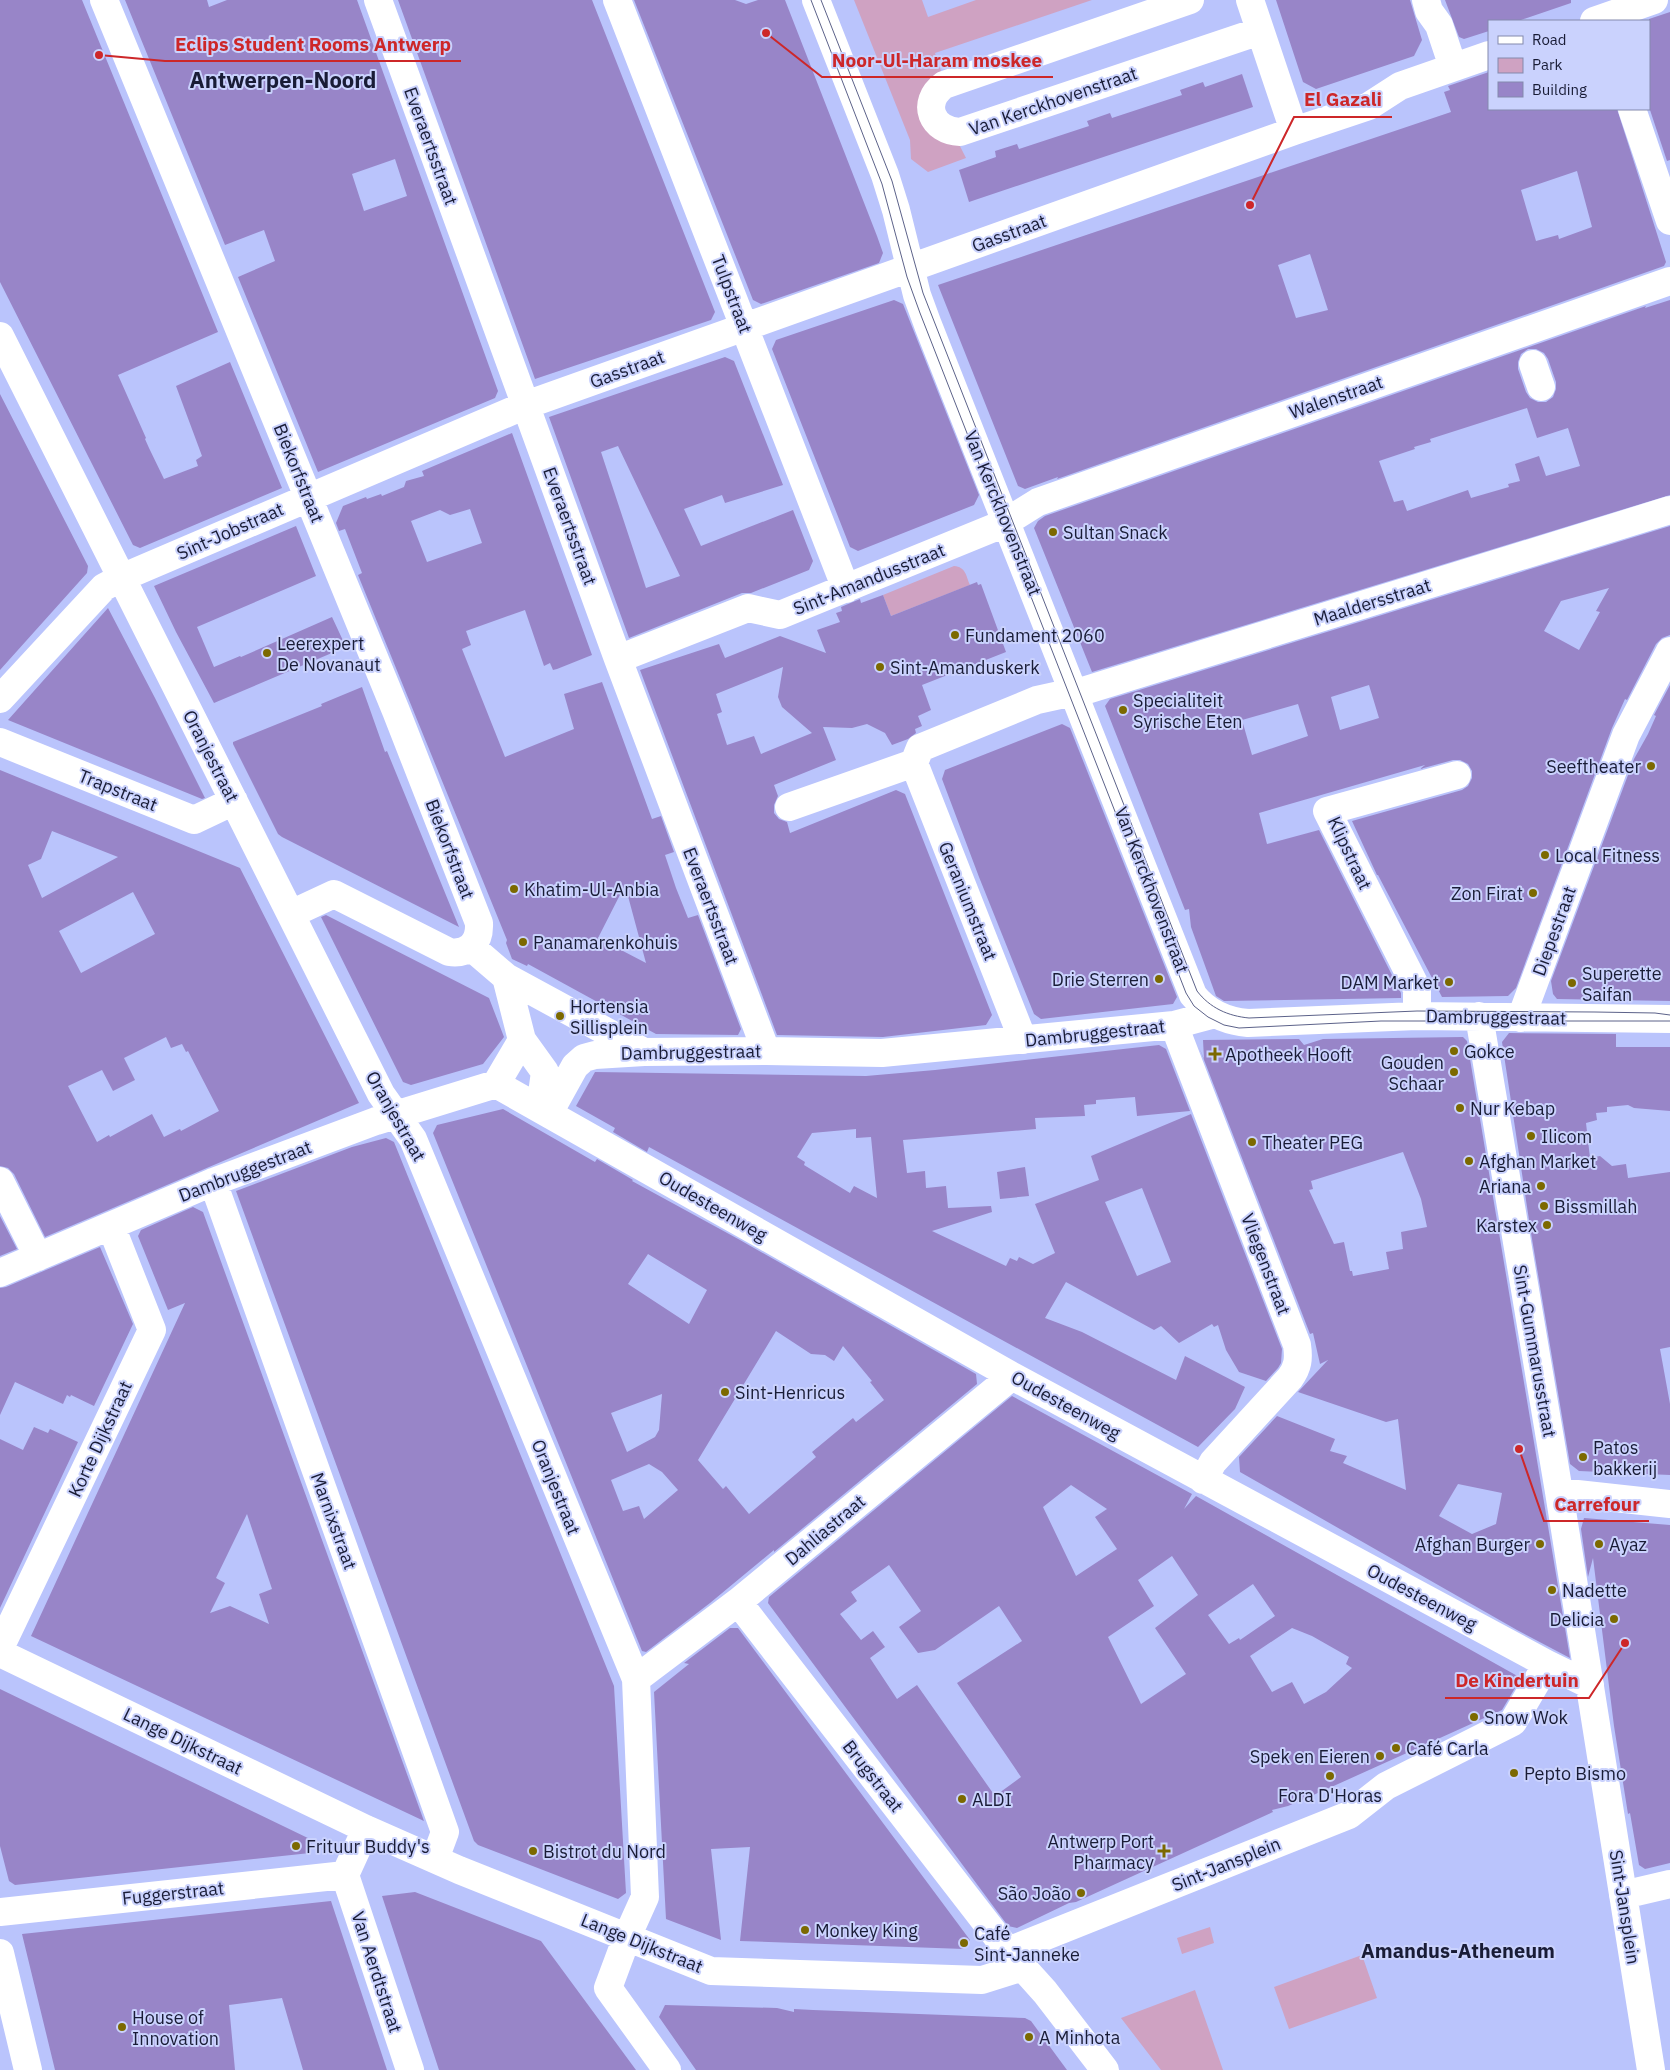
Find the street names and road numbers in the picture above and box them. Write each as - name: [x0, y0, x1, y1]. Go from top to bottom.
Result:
- street label: Van Kerckhovenstraat: [966, 61, 1140, 141]
- street label: Everaertsstraat: [399, 84, 463, 208]
- street label: Gasstraat: [968, 209, 1050, 257]
- street label: Tulpstraat: [707, 252, 757, 336]
- street label: Gasstraat: [586, 345, 668, 393]
- street label: Walenstraat: [1286, 370, 1386, 424]
- street label: Biekorfstraat: [269, 420, 329, 526]
- street label: Van Kerckhovenstraat: [959, 427, 1047, 599]
- street label: Everaertsstraat: [538, 464, 602, 588]
- street label: Sint-Jobstraat: [173, 497, 287, 565]
- street label: Sint-Amandusstraat: [790, 538, 948, 620]
- street label: Maaldersstraat: [1311, 573, 1433, 631]
- street label: Oranjestraat: [178, 706, 244, 806]
- street label: Trapstraat: [75, 764, 161, 816]
- street label: Biekorfstraat: [420, 796, 480, 902]
- street label: Van Kerckhovenstraat: [1110, 804, 1194, 976]
- street label: Klipstraat: [1323, 813, 1377, 893]
- street label: Geraniumstraat: [934, 838, 1002, 964]
- street label: Everaertsstraat: [678, 844, 744, 968]
- street label: Diepestraat: [1527, 883, 1581, 979]
- street label: Dambruggestraat: [1426, 1004, 1566, 1030]
- street label: Dambruggestraat: [1024, 1014, 1166, 1052]
- street label: Dambruggestraat: [621, 1039, 761, 1065]
- street label: Oranjestraat: [361, 1067, 431, 1165]
- street label: Dambruggestraat: [175, 1135, 315, 1207]
- street label: Oudesteenweg: [655, 1166, 772, 1247]
- street label: Vliegenstraat: [1236, 1210, 1296, 1318]
- street label: Sint-Gummarusstraat: [1508, 1263, 1562, 1439]
- street label: Oudesteenweg: [1007, 1366, 1125, 1445]
- street label: Korte Dijkstraat: [63, 1377, 137, 1501]
- street label: Oranjestraat: [527, 1436, 585, 1538]
- street label: Marnixstraat: [306, 1469, 362, 1573]
- street label: Dahliastraat: [780, 1490, 870, 1570]
- street label: Oudesteenweg: [1363, 1558, 1481, 1636]
- street label: Lange Dijkstraat: [120, 1702, 246, 1780]
- street label: Brugstraat: [838, 1735, 908, 1817]
- street label: Sint-Jansplein: [1168, 1832, 1284, 1896]
- street label: Sint-Jansplein: [1605, 1848, 1645, 1966]
- street label: Fuggerstraat: [121, 1876, 225, 1910]
- street label: Van Aerdtstraat: [347, 1908, 407, 2036]
- street label: Lange Dijkstraat: [578, 1908, 706, 1978]

